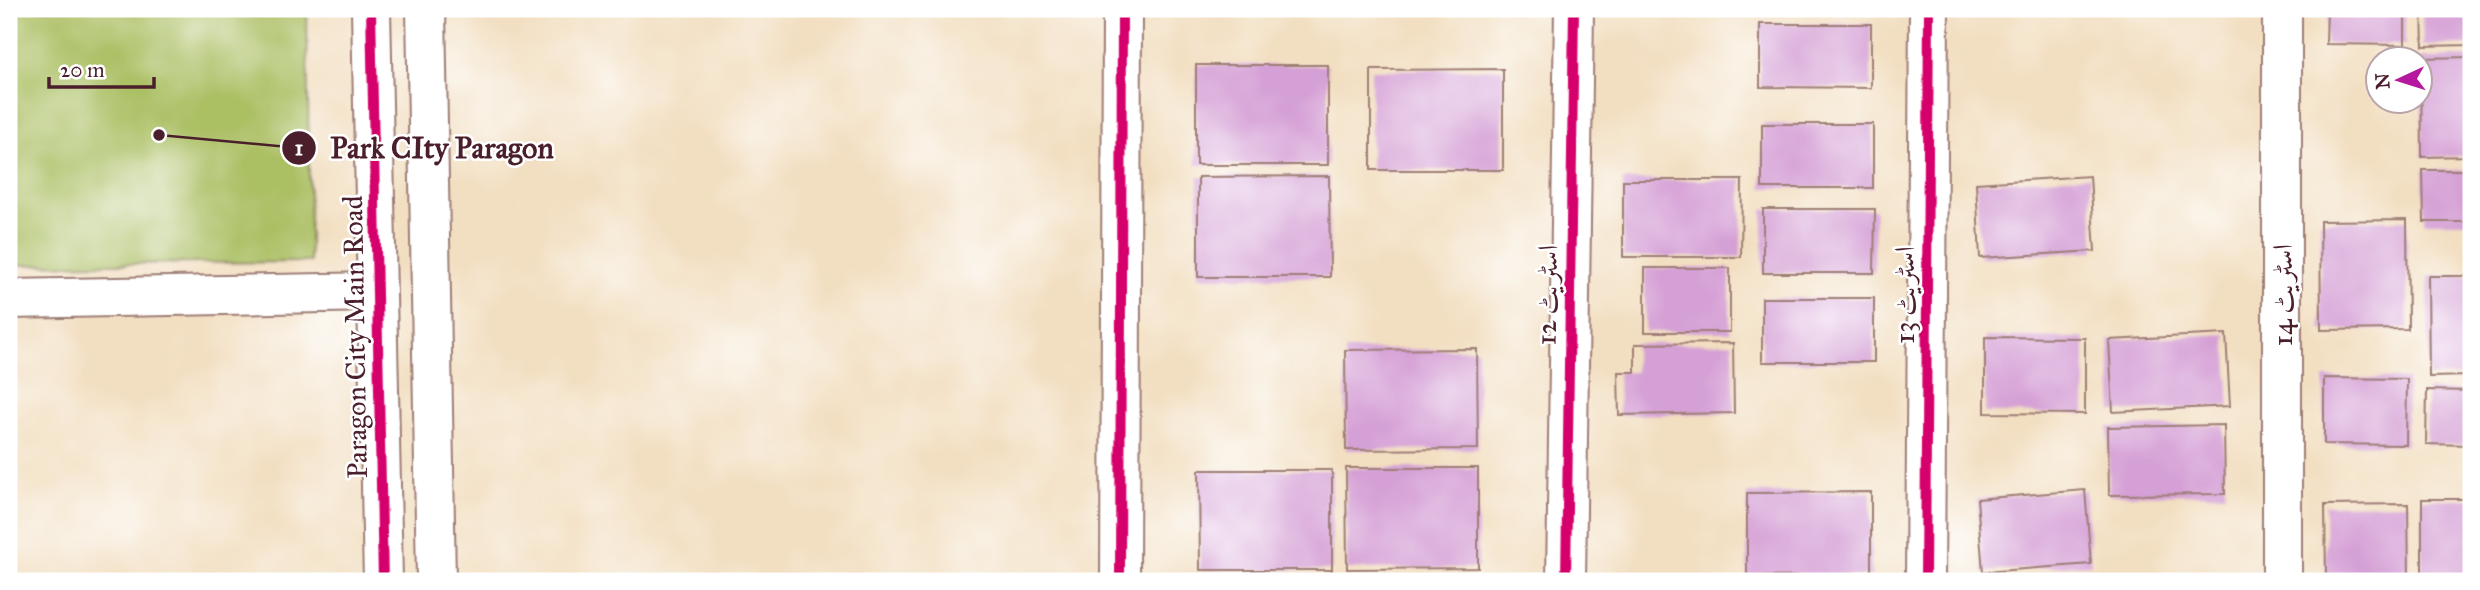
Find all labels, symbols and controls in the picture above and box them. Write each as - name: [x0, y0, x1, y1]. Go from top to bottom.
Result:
- scale bar: [49, 46, 154, 90]
- north arrow: [2364, 46, 2434, 116]
- text: 20 m: [60, 57, 105, 83]
- text: N: [2371, 72, 2395, 90]
- callout: Park CIty Paragon: [281, 122, 567, 173]
- text: Park CIty Paragon: [330, 130, 554, 166]
- text: 1: [295, 135, 303, 161]
- street label: Paragon City Main Road: [335, 195, 375, 479]
- street label: اسٹریٹ 12: [1529, 244, 1565, 346]
- street label: اسٹریٹ 14: [2265, 244, 2300, 346]
- street label: اسٹریٹ 13: [1887, 246, 1922, 344]

